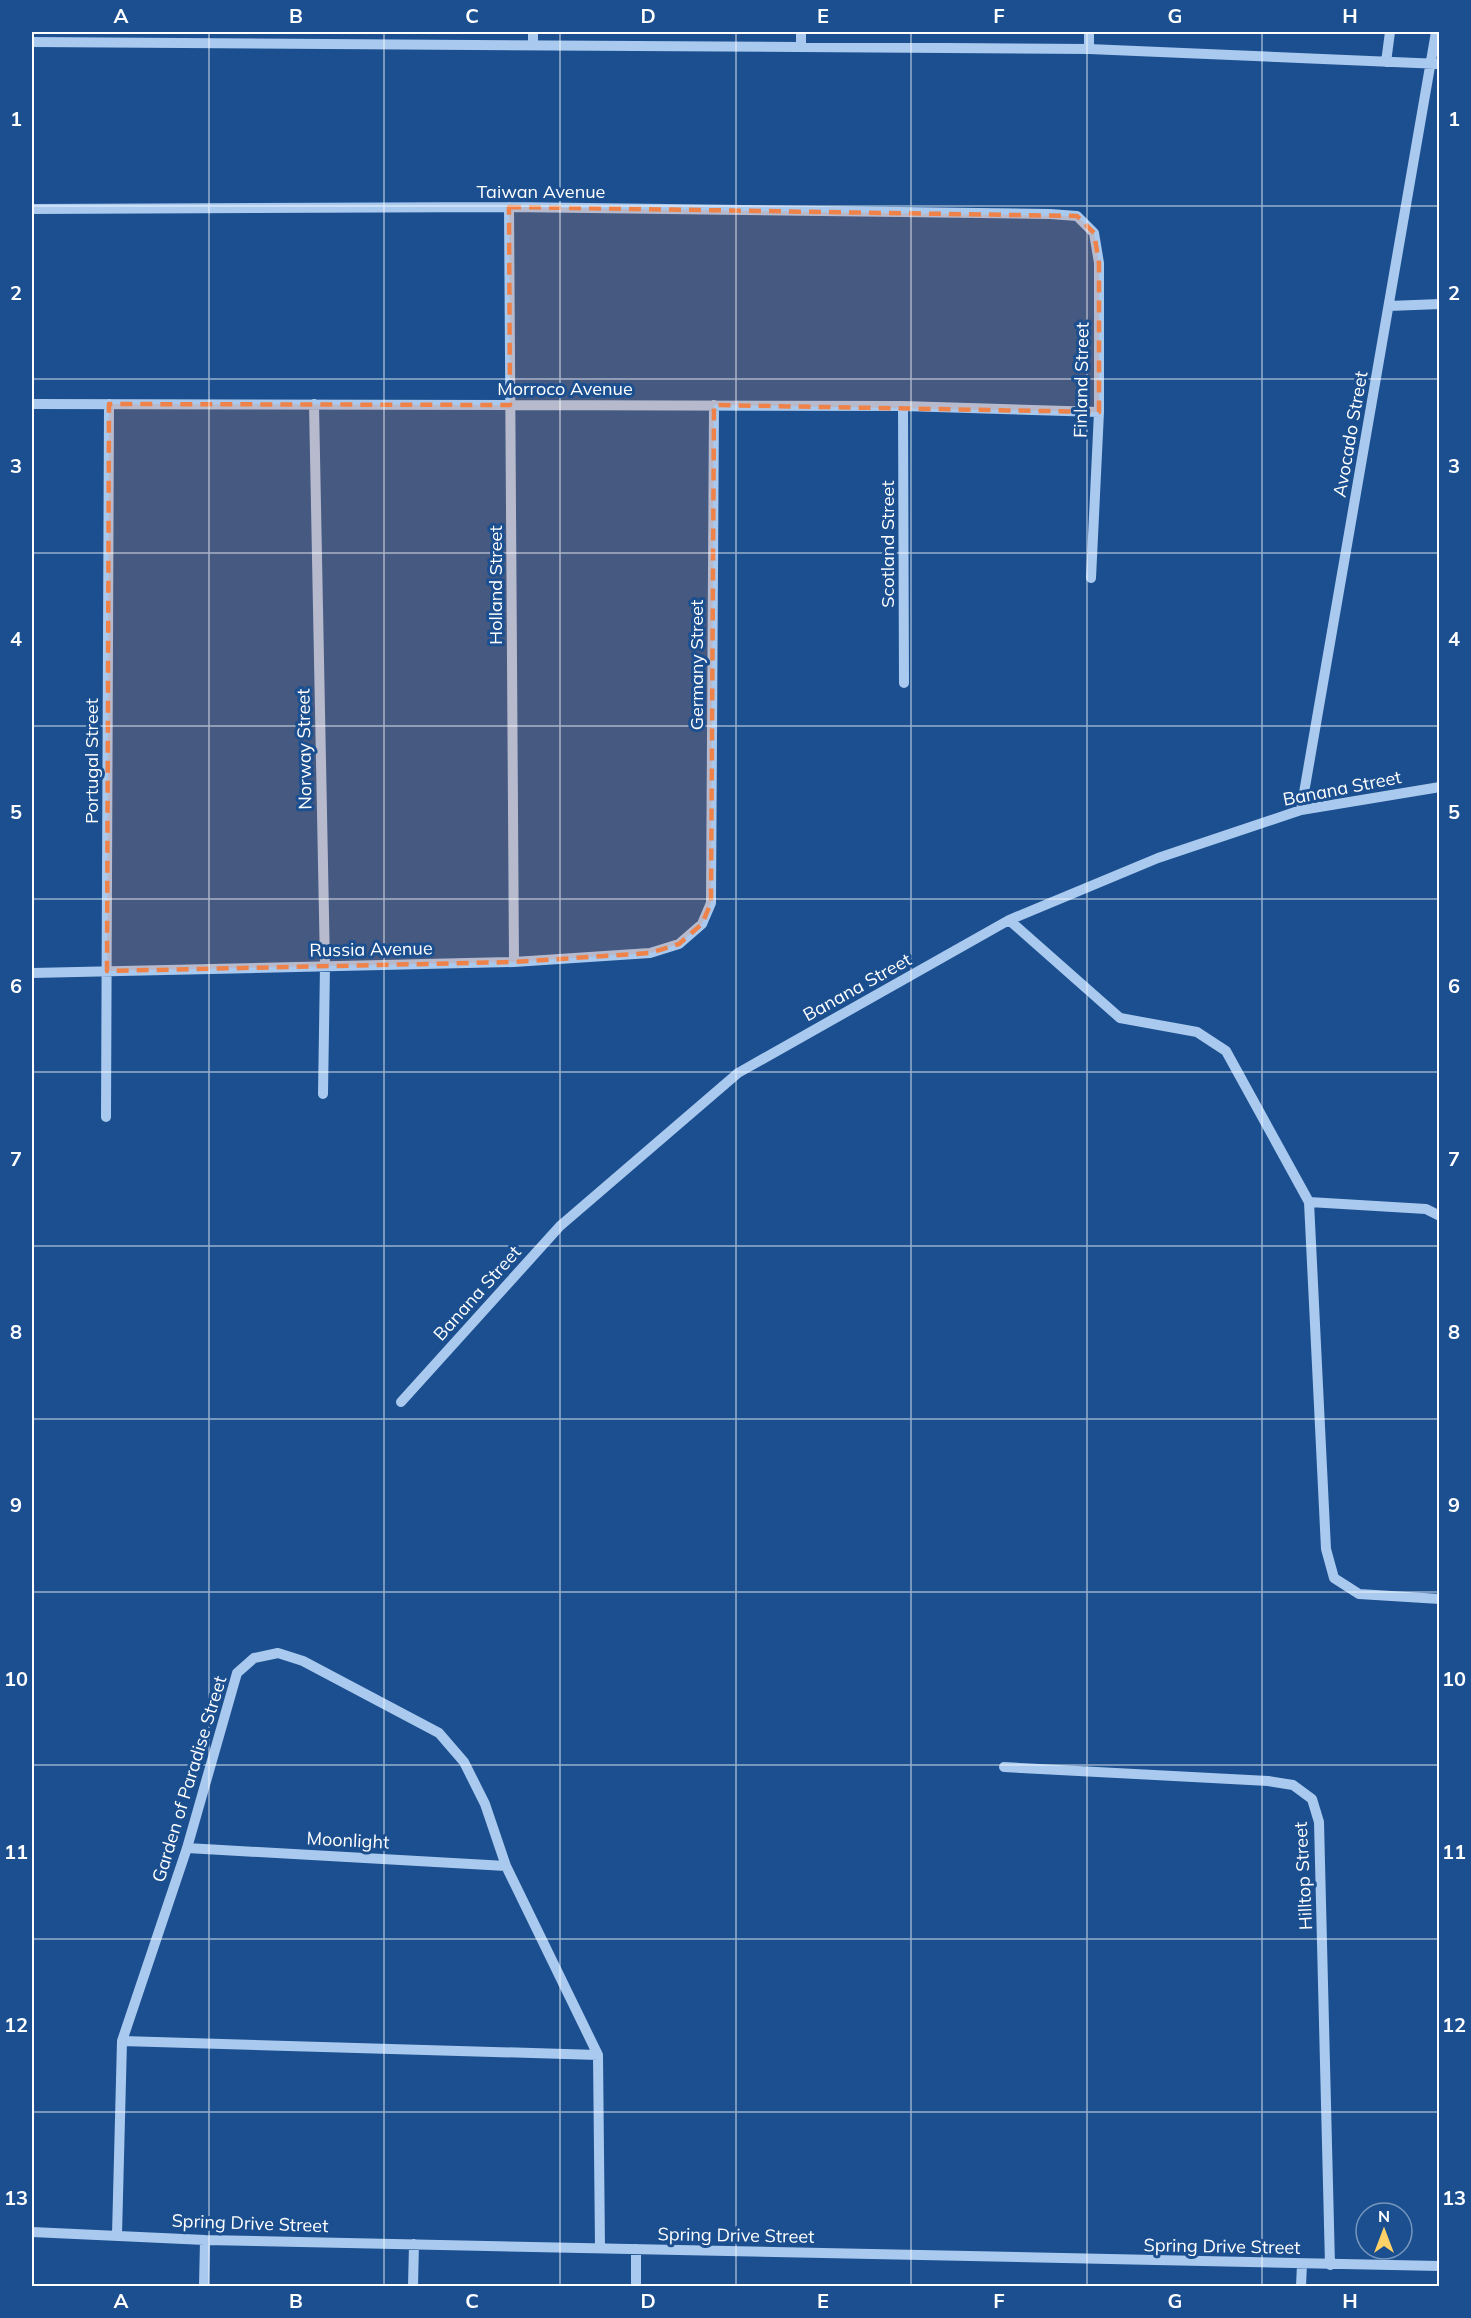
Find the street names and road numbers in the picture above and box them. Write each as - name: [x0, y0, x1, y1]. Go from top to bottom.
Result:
- street label: Taiwan Avenue: [477, 180, 605, 203]
- street label: Finland Street: [1068, 322, 1094, 438]
- street label: Avocado Street: [1328, 369, 1372, 499]
- street label: Morroco Avenue: [497, 377, 633, 400]
- street label: Scotland Street: [876, 480, 899, 608]
- street label: Holland Street: [484, 525, 507, 645]
- street label: Germany Street: [685, 600, 708, 730]
- street label: Norway Street: [291, 688, 317, 810]
- street label: Portugal Street: [80, 698, 103, 824]
- street label: Banana Street: [1281, 765, 1403, 811]
- street label: Russia Avenue: [309, 936, 433, 962]
- street label: Banana Street: [799, 948, 915, 1026]
- street label: Banana Street: [428, 1241, 526, 1345]
- street label: Garden of Paradise Street: [147, 1673, 231, 1885]
- street label: Hilltop Street: [1289, 1821, 1317, 1931]
- street label: Moonlight: [306, 1826, 390, 1854]
- street label: Spring Drive Street: [171, 2209, 329, 2237]
- street label: Spring Drive Street: [657, 2222, 815, 2248]
- street label: Spring Drive Street: [1143, 2233, 1301, 2259]

